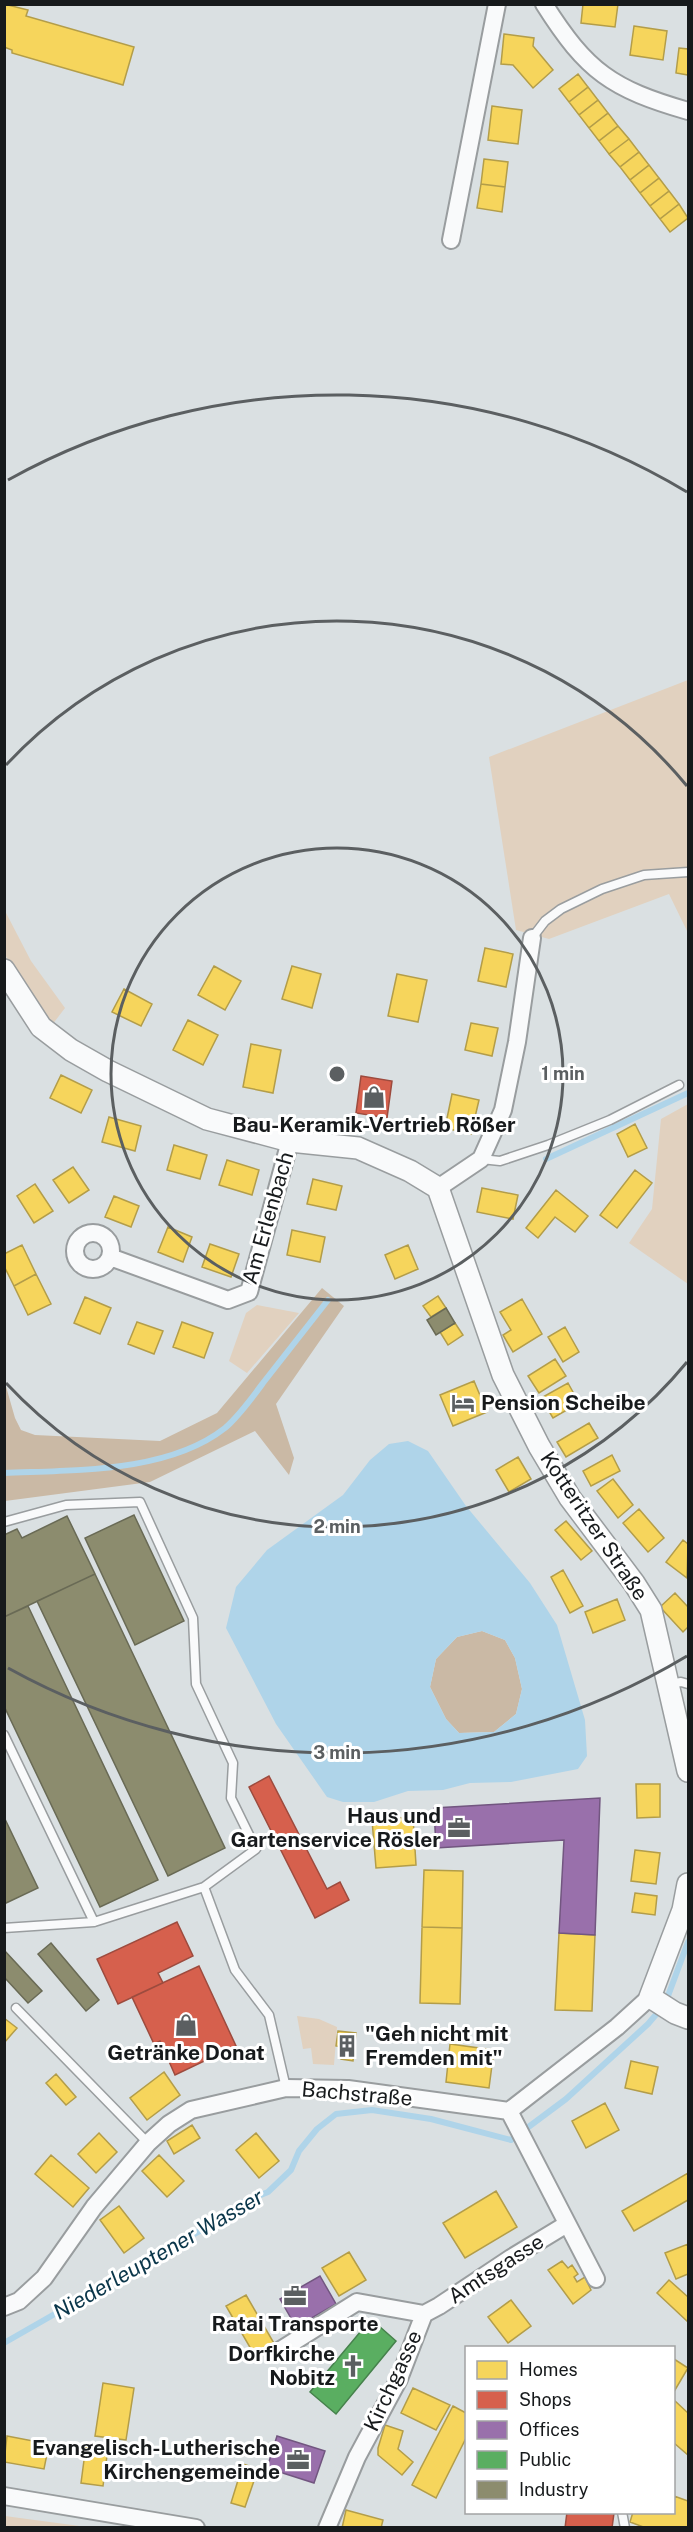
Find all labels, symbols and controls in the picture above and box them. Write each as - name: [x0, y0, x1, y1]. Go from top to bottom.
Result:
- text: 1 min: [541, 1063, 585, 1084]
- centre of rings: [327, 1064, 347, 1084]
- shop icon: Bau-Keramik-Vertrieb Rößer: [361, 1084, 387, 1110]
- place label: Bau-Keramik-Vertrieb Rößer: [232, 1112, 516, 1137]
- street label: Am Erlenbach: [237, 1149, 298, 1287]
- hotel icon: Pension Scheibe: [450, 1390, 476, 1416]
- place label: Pension Scheibe: [481, 1390, 646, 1415]
- street label: Kotteritzer Straße: [535, 1446, 654, 1605]
- text: 2 min: [313, 1516, 361, 1537]
- text: 3 min: [313, 1742, 361, 1763]
- place label: Haus und Gartenservice Rösler: [231, 1803, 441, 1852]
- office icon: Haus und Gartenservice Rösler: [446, 1815, 472, 1841]
- shop icon: Getränke Donat: [173, 2012, 199, 2038]
- place label: "Geh nicht mit Fremden mit": [365, 2021, 508, 2070]
- building icon: "Geh nicht mit Fremden mit": [334, 2033, 360, 2059]
- place label: Getränke Donat: [107, 2040, 265, 2065]
- street label: Bachstraße: [301, 2076, 414, 2111]
- water label: Niederleuptener Wasser: [48, 2183, 268, 2325]
- street label: Amtsgasse: [443, 2228, 548, 2309]
- office icon: Ratai Transporte: [282, 2283, 308, 2309]
- place label: Ratai Transporte: [211, 2311, 379, 2336]
- street label: Kirchgasse: [358, 2326, 427, 2435]
- place label: Dorfkirche Nobitz: [228, 2341, 335, 2390]
- legend: [465, 2346, 675, 2514]
- church icon: Dorfkirche Nobitz: [340, 2353, 366, 2379]
- text: Homes: [519, 2359, 578, 2380]
- text: Shops: [519, 2389, 571, 2410]
- text: Offices: [519, 2419, 579, 2440]
- place label: Evangelisch-Lutherische Kirchengemeinde: [32, 2435, 280, 2484]
- office icon: Evangelisch-Lutherische Kirchengemeinde: [285, 2447, 311, 2473]
- text: Public: [519, 2449, 571, 2470]
- text: Industry: [519, 2479, 589, 2500]

